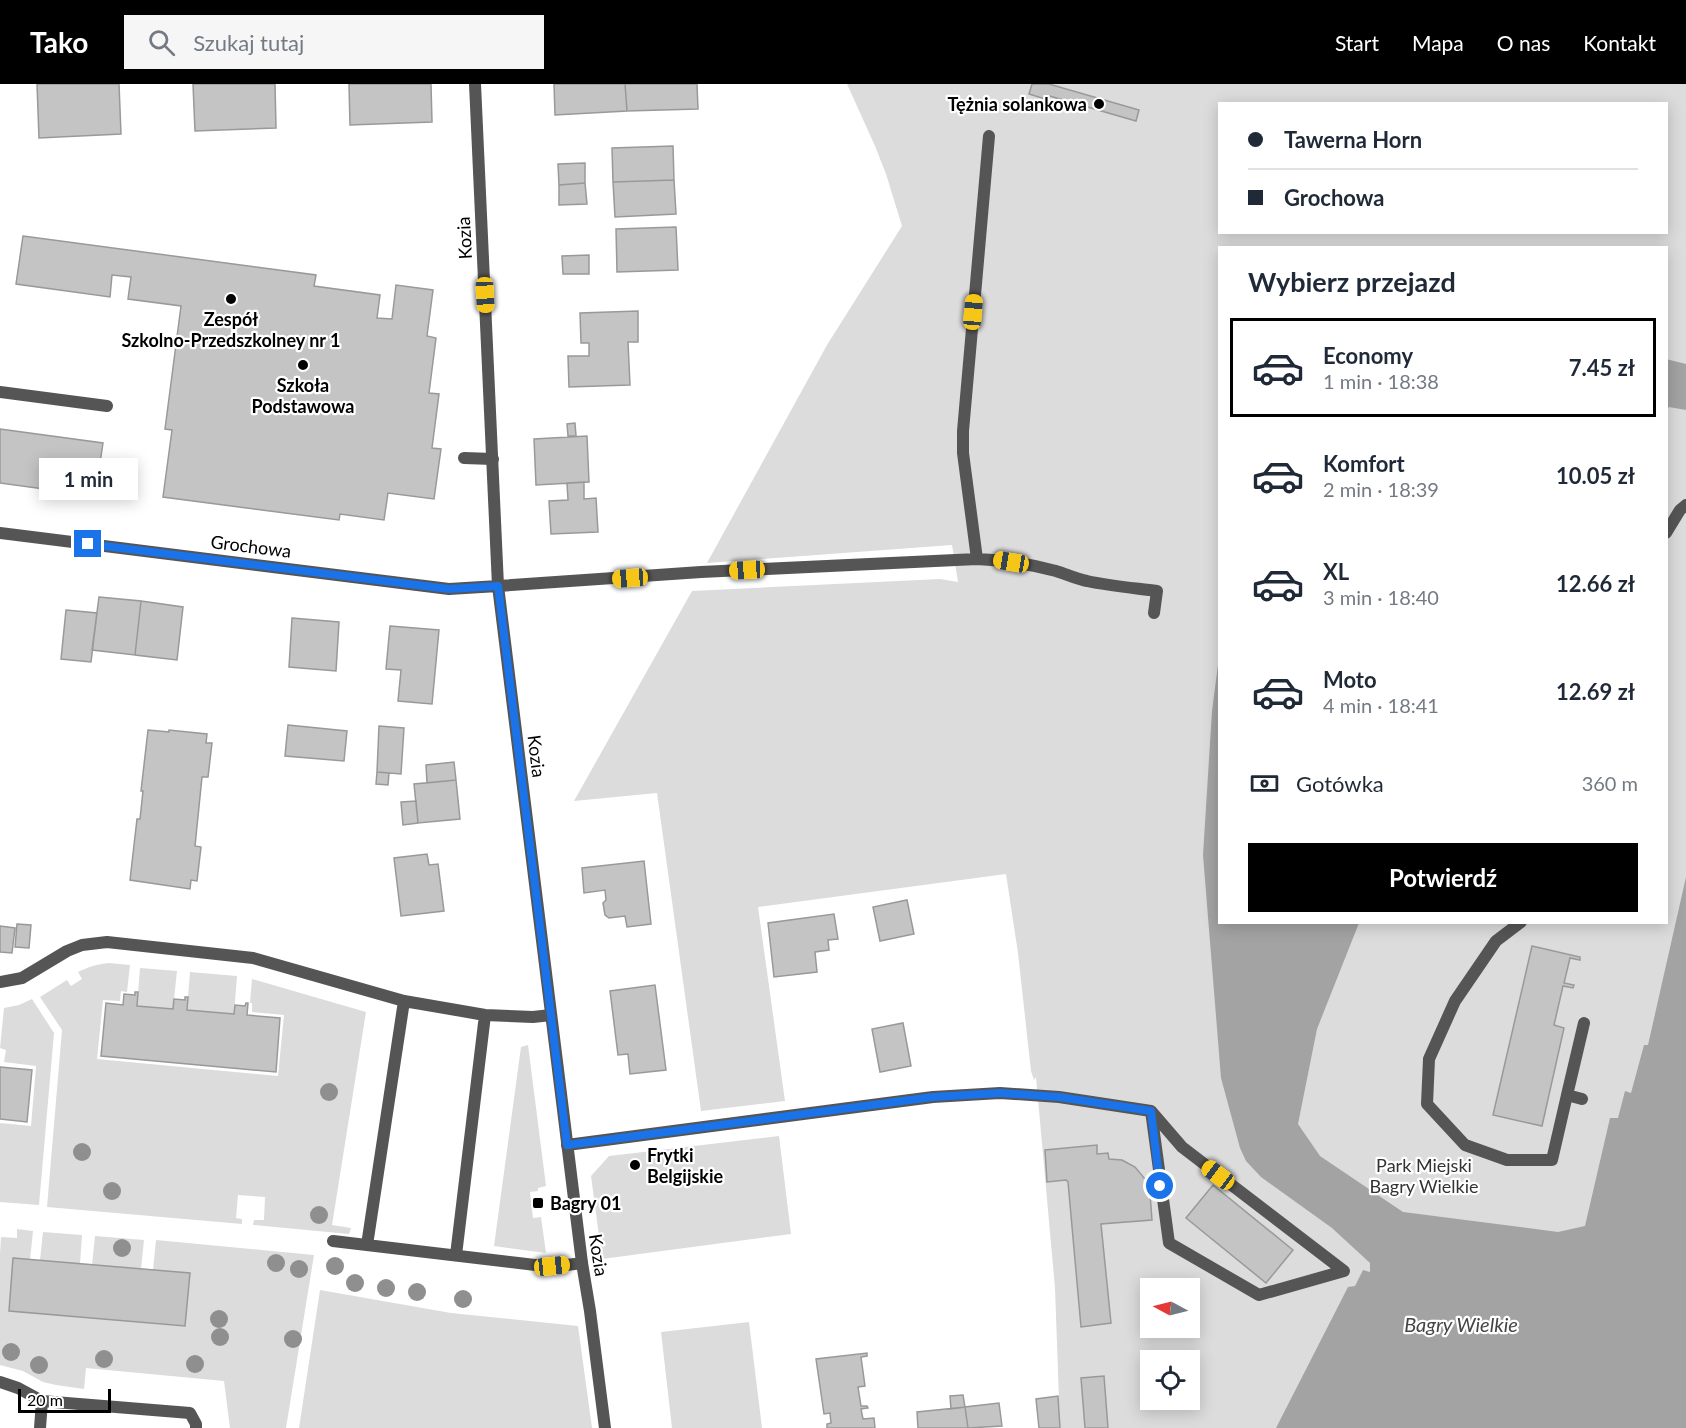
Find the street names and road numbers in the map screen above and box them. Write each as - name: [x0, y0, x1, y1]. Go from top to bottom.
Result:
- street label: Kozia: [452, 216, 476, 260]
- street label: Grochowa: [209, 530, 293, 562]
- street label: Kozia: [523, 733, 551, 779]
- street label: Kozia: [585, 1232, 613, 1278]

